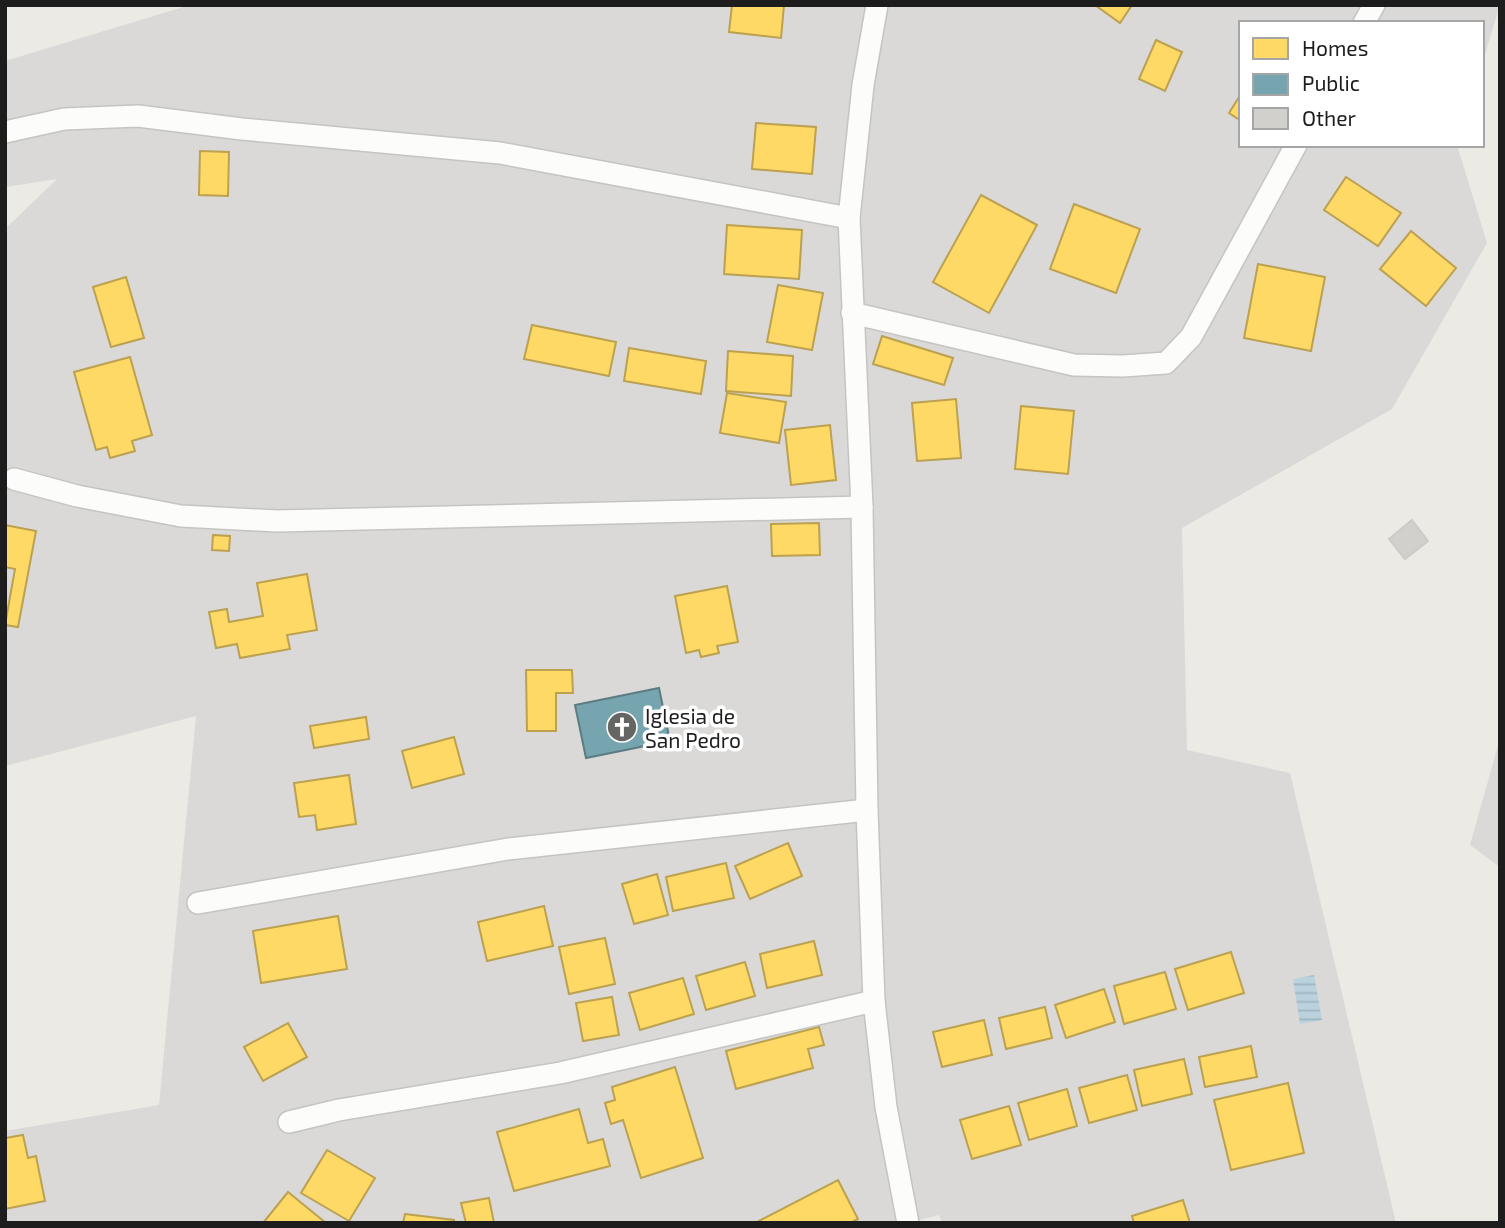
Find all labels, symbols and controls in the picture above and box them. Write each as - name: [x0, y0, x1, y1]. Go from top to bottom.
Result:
- legend: [1239, 21, 1484, 147]
- text: Homes: [1302, 35, 1368, 60]
- text: Public: [1302, 70, 1360, 95]
- text: Other: [1302, 105, 1357, 130]
- place label: Iglesia de San Pedro: [645, 703, 741, 752]
- church icon: Iglesia de San Pedro: [605, 710, 639, 744]

